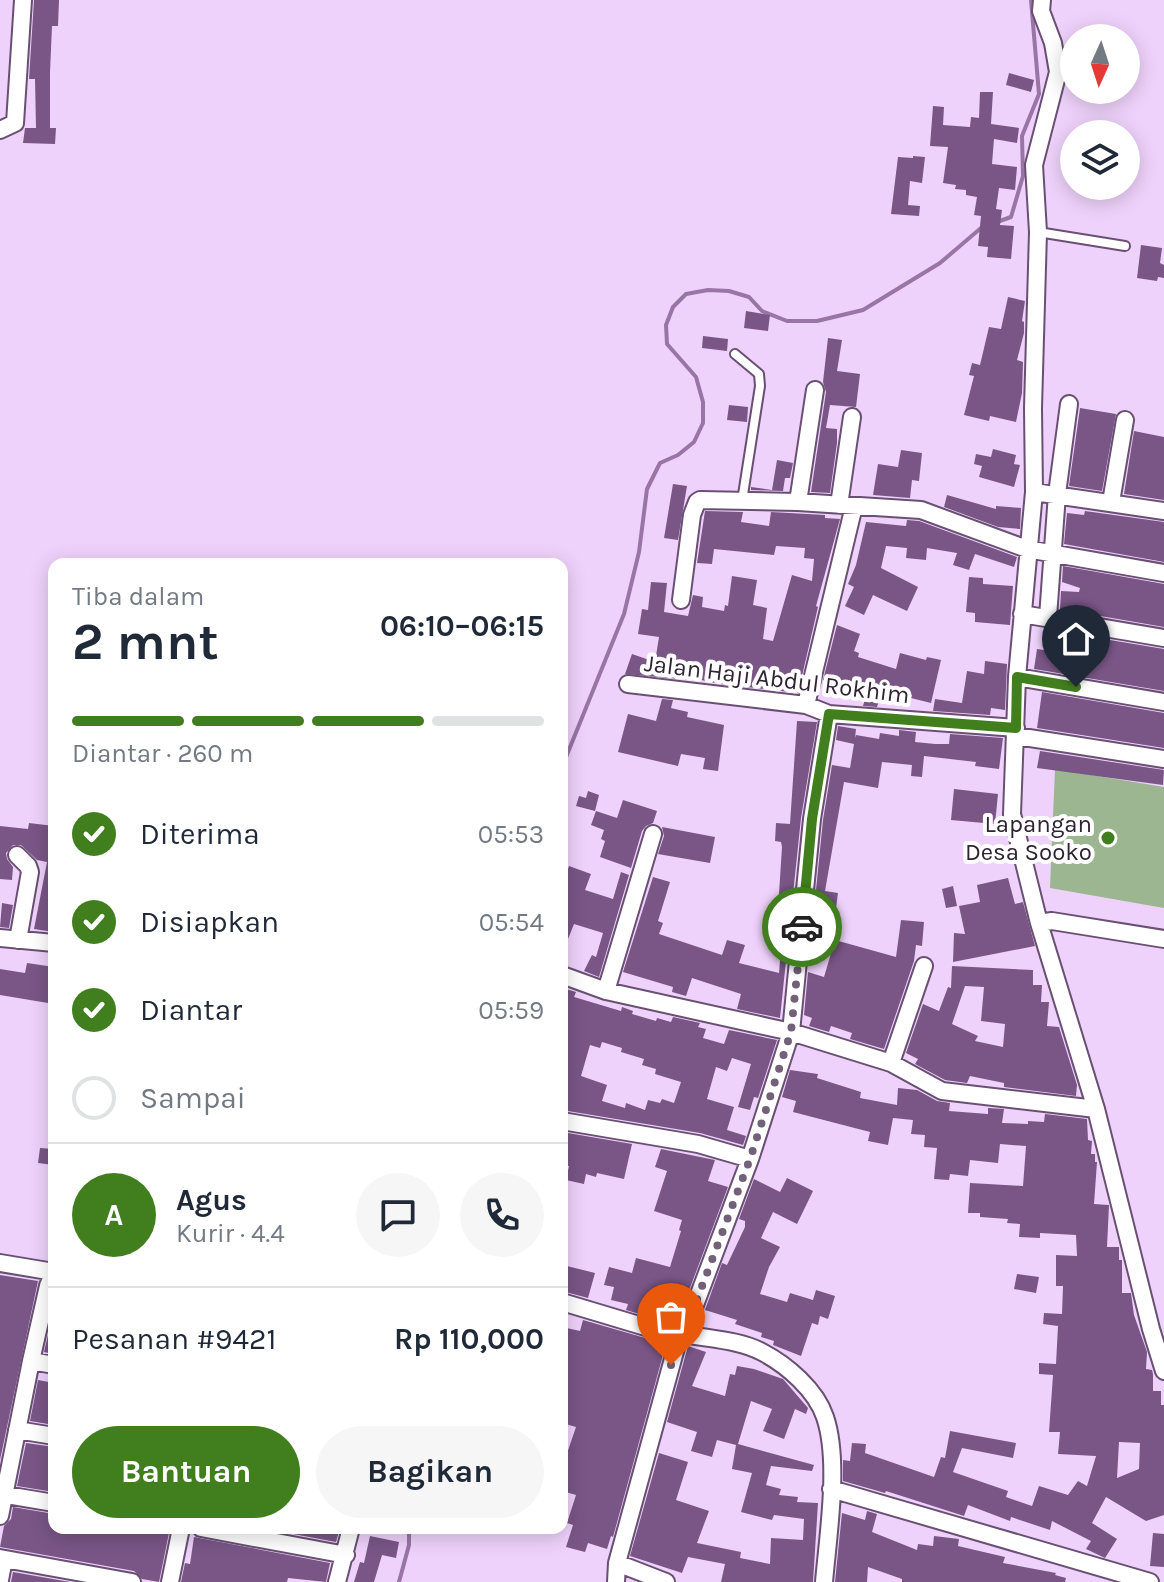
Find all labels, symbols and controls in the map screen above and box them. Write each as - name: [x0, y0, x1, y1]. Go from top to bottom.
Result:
- north arrow: [1060, 24, 1140, 104]
- map controls: [1060, 24, 1140, 200]
- button: layers: [1060, 120, 1140, 200]
- text: Tiba dalam: [72, 581, 204, 612]
- pin: [1042, 605, 1110, 687]
- text: 06:10–06:15: [380, 608, 544, 644]
- text: 2 mnt: [72, 611, 219, 672]
- icon: home: [1054, 617, 1098, 661]
- street label: Jalan Haji Abdul Rokhim: [643, 649, 911, 709]
- text: Diantar · 260 m: [72, 738, 253, 769]
- place label: Lapangan Desa Sooko: [965, 810, 1092, 866]
- icon: check: [72, 812, 116, 856]
- text: Diterima: [140, 816, 260, 852]
- text: 05:53: [478, 819, 544, 850]
- marker: Lapangan Desa Sooko: [1099, 829, 1117, 847]
- courier: [762, 887, 842, 967]
- icon: check: [72, 900, 116, 944]
- text: Disiapkan: [140, 904, 279, 940]
- icon: car: [780, 905, 824, 949]
- text: 05:54: [479, 907, 544, 938]
- icon: check: [72, 988, 116, 1032]
- text: Diantar: [140, 992, 242, 1028]
- text: 05:59: [478, 995, 544, 1026]
- text: Sampai: [140, 1080, 246, 1116]
- button: chat: [356, 1173, 440, 1257]
- button: phone: [460, 1173, 544, 1257]
- text: Agus: [176, 1182, 247, 1218]
- text: A: [105, 1197, 123, 1233]
- text: Kurir · 4.4: [176, 1218, 285, 1249]
- pin: [637, 1283, 705, 1365]
- icon: bag: [649, 1295, 693, 1339]
- text: Pesanan #9421: [72, 1321, 276, 1357]
- text: Rp 110,000: [394, 1321, 544, 1357]
- button: Bantuan: [72, 1426, 300, 1518]
- button: Bagikan: [316, 1426, 544, 1518]

